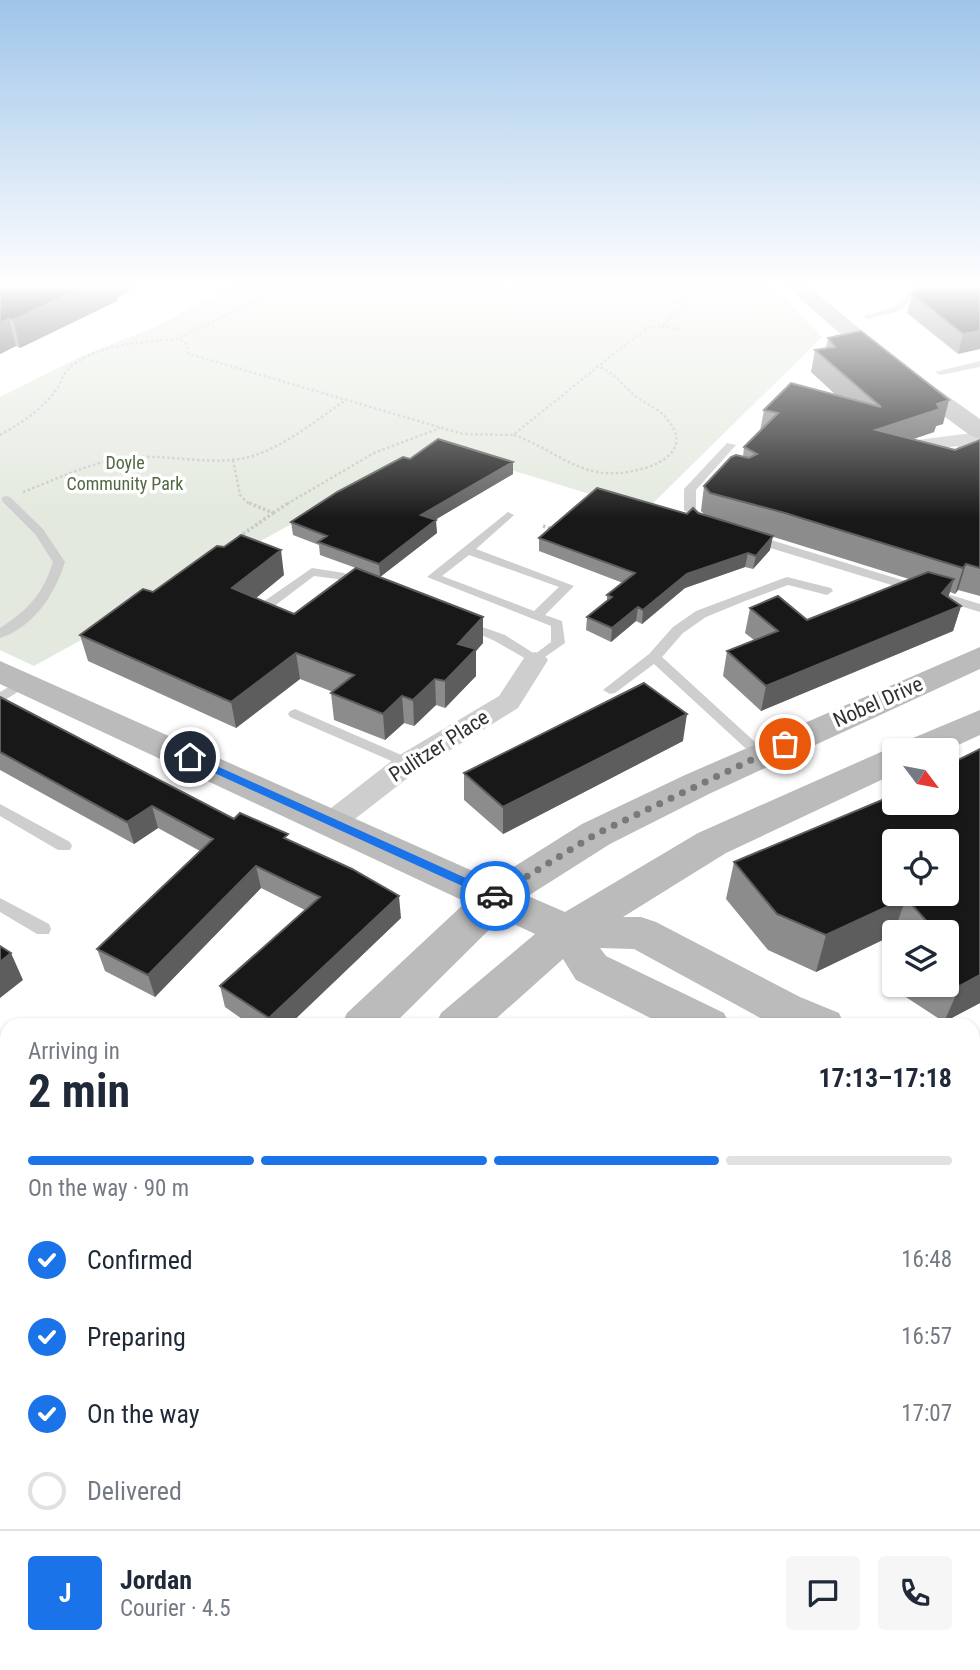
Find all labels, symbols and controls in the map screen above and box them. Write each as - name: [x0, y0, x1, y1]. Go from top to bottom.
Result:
- park label: Doyle Community Park: [67, 452, 183, 494]
- street label: Nobel Drive: [830, 672, 927, 732]
- street label: Pulitzer Place: [385, 705, 493, 787]
- pin: [755, 714, 815, 774]
- icon: bag: [766, 725, 804, 763]
- pin: [160, 727, 220, 787]
- icon: home: [171, 738, 209, 776]
- north arrow: [882, 738, 959, 816]
- map controls: [882, 738, 959, 997]
- button: locate: [882, 829, 959, 906]
- courier: [460, 861, 530, 931]
- icon: car: [476, 877, 514, 915]
- button: layers: [882, 920, 959, 997]
- text: Arriving in: [28, 1038, 120, 1065]
- text: 17:13–17:18: [818, 1063, 952, 1093]
- text: 2 min: [28, 1064, 130, 1118]
- text: On the way · 90 m: [28, 1175, 189, 1202]
- icon: check: [28, 1241, 66, 1279]
- text: Confirmed: [87, 1245, 193, 1275]
- text: 16:48: [901, 1246, 952, 1273]
- icon: check: [28, 1318, 66, 1356]
- text: Preparing: [87, 1322, 186, 1352]
- text: 16:57: [901, 1323, 952, 1350]
- icon: check: [28, 1395, 66, 1433]
- text: On the way: [87, 1399, 200, 1429]
- text: 17:07: [901, 1400, 952, 1427]
- text: Delivered: [87, 1476, 182, 1506]
- button: chat: [786, 1556, 860, 1630]
- button: phone: [878, 1556, 952, 1630]
- text: Jordan: [120, 1565, 192, 1595]
- text: J: [59, 1578, 71, 1608]
- text: Courier · 4.5: [120, 1595, 231, 1622]

